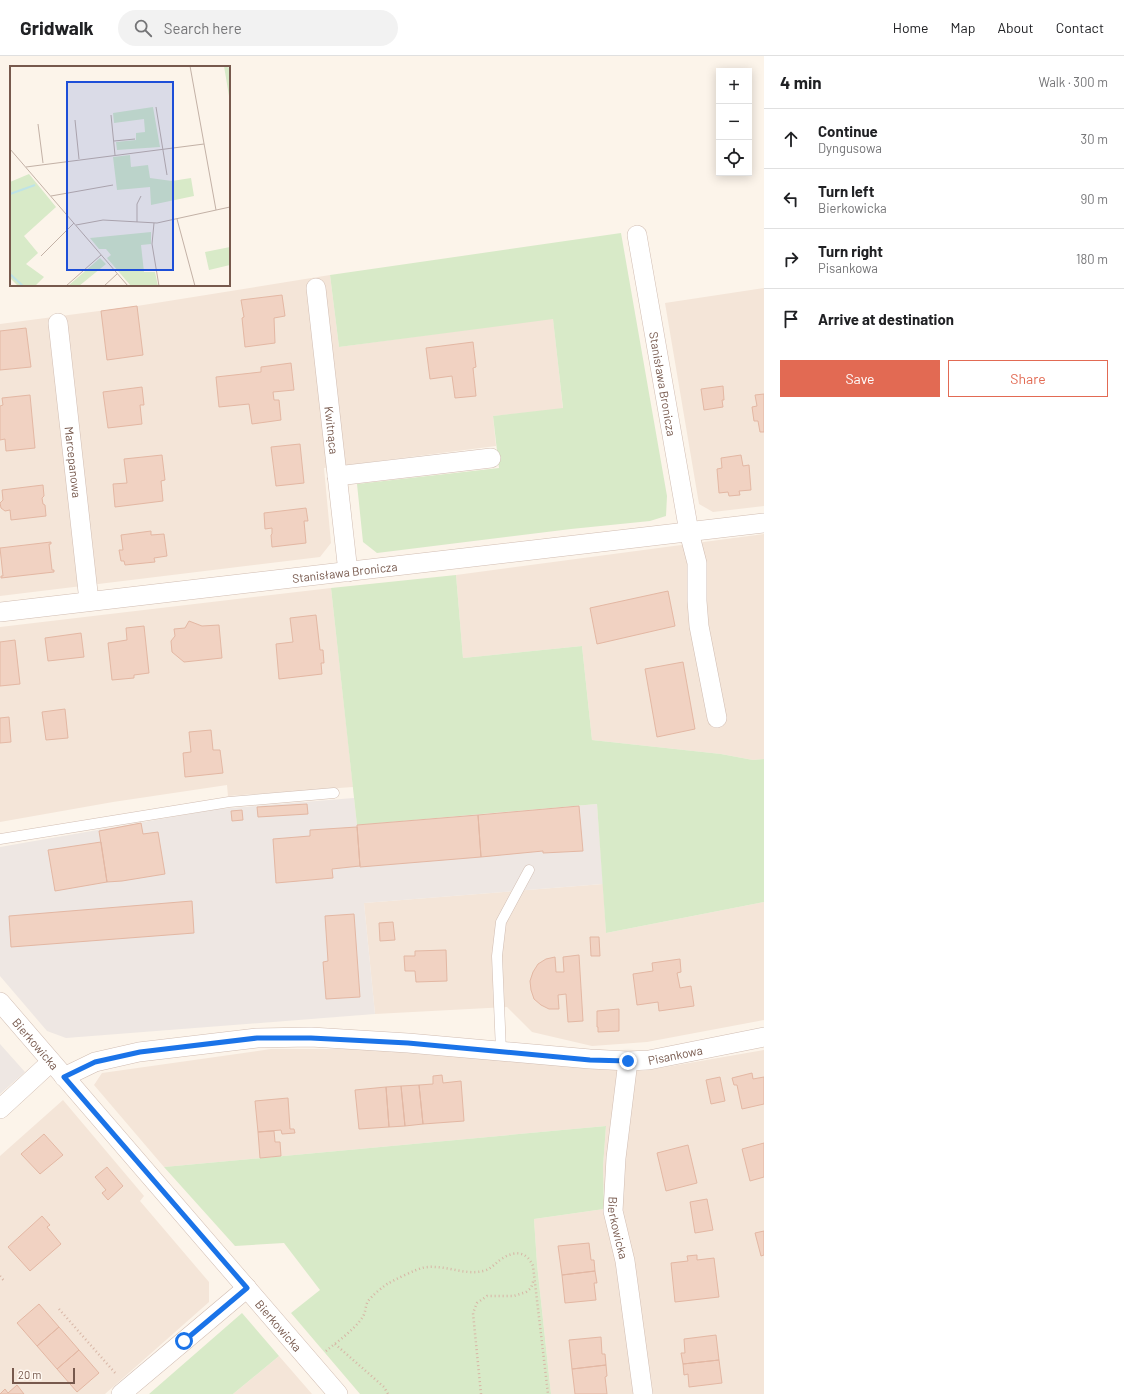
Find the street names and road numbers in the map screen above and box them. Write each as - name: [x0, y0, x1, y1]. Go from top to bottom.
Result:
- street label: Stanisława Bronicza: [647, 330, 679, 437]
- street label: Kwitnąca: [322, 405, 342, 455]
- street label: Marcepanowa: [63, 426, 84, 499]
- street label: Stanisława Bronicza: [291, 559, 398, 585]
- street label: Bierkowicka: [10, 1015, 62, 1072]
- street label: Pisankowa: [647, 1042, 704, 1067]
- street label: Bierkowicka: [606, 1196, 631, 1260]
- street label: Bierkowicka: [253, 1297, 305, 1354]

